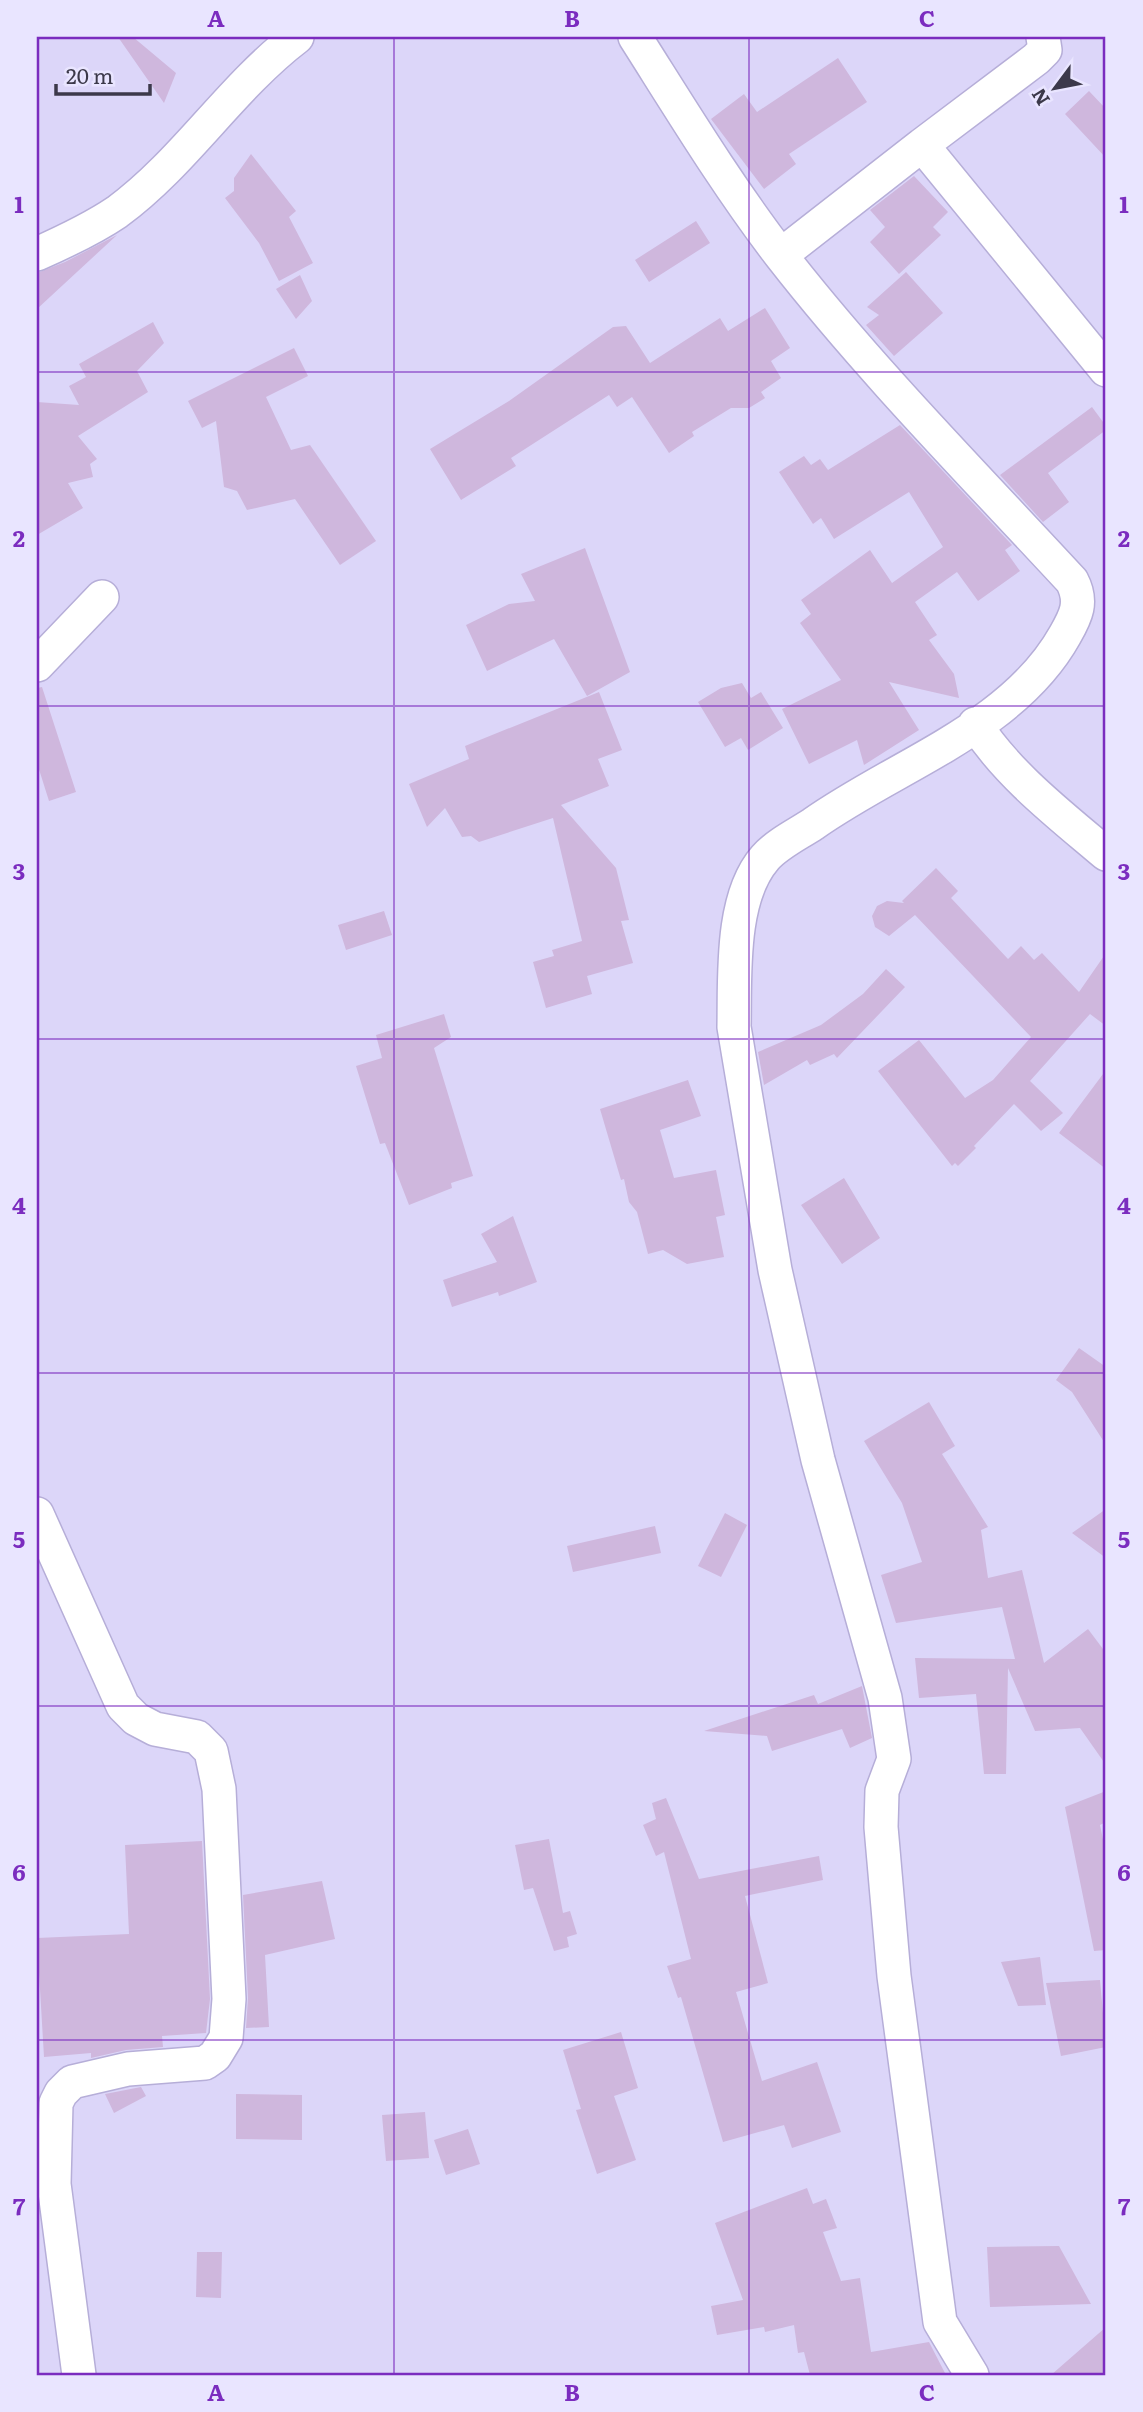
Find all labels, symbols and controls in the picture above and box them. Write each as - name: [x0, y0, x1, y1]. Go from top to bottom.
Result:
- text: A: [207, 0, 225, 34]
- text: B: [564, 0, 580, 34]
- text: C: [919, 0, 935, 34]
- scale bar: [56, 52, 150, 96]
- north arrow: [1020, 52, 1090, 122]
- text: 20 m: [66, 59, 113, 90]
- text: N: [1024, 83, 1056, 112]
- text: 1: [14, 186, 24, 220]
- text: 1: [1119, 186, 1129, 220]
- text: 2: [13, 520, 25, 554]
- text: 2: [1118, 520, 1130, 554]
- text: 3: [13, 853, 25, 887]
- text: 3: [1118, 853, 1130, 887]
- text: 4: [12, 1187, 26, 1221]
- text: 4: [1117, 1187, 1131, 1221]
- text: 5: [13, 1521, 25, 1555]
- text: 5: [1118, 1521, 1130, 1555]
- text: 6: [12, 1854, 26, 1888]
- text: 6: [1117, 1854, 1131, 1888]
- text: 7: [13, 2188, 26, 2222]
- text: 7: [1118, 2188, 1131, 2222]
- text: A: [207, 2374, 225, 2408]
- text: B: [564, 2374, 580, 2408]
- text: C: [919, 2374, 935, 2408]

